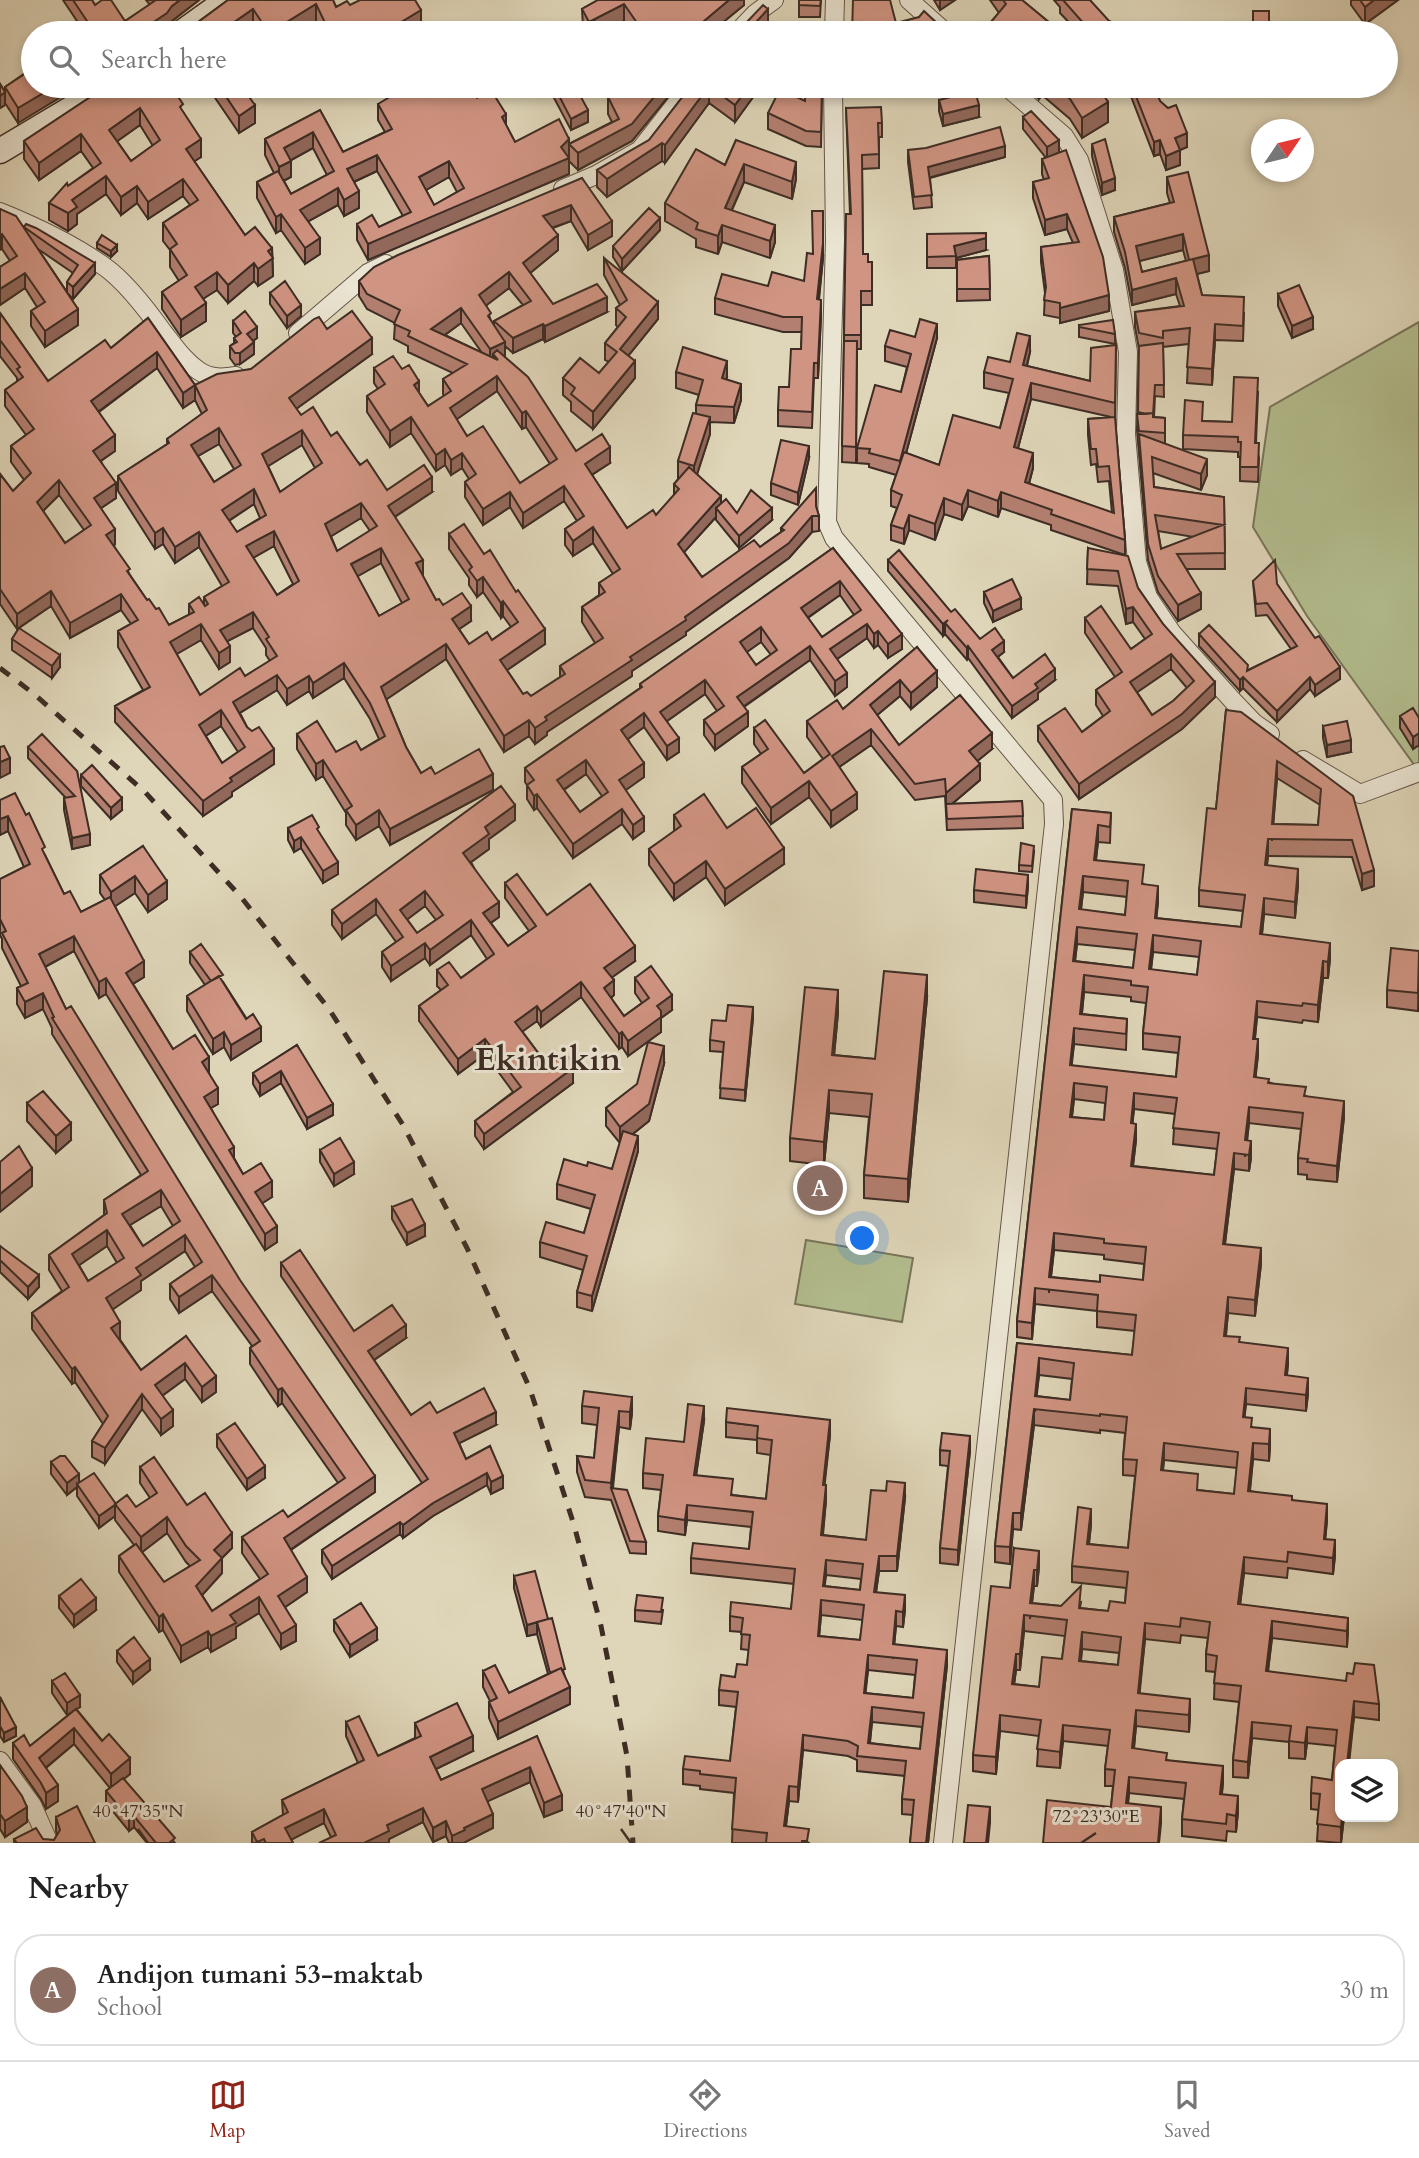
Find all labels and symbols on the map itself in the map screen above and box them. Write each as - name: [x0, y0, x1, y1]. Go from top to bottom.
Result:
- north arrow: [1251, 119, 1314, 182]
- district label: Ekintikin: [475, 1037, 621, 1082]
- pin: A: [797, 1162, 843, 1214]
- your location: [845, 1221, 879, 1255]
- text: 40°47'35"N: [92, 1799, 184, 1824]
- text: 40°47'40"N: [575, 1799, 667, 1824]
- text: 72°23'30"E: [1052, 1804, 1140, 1829]

